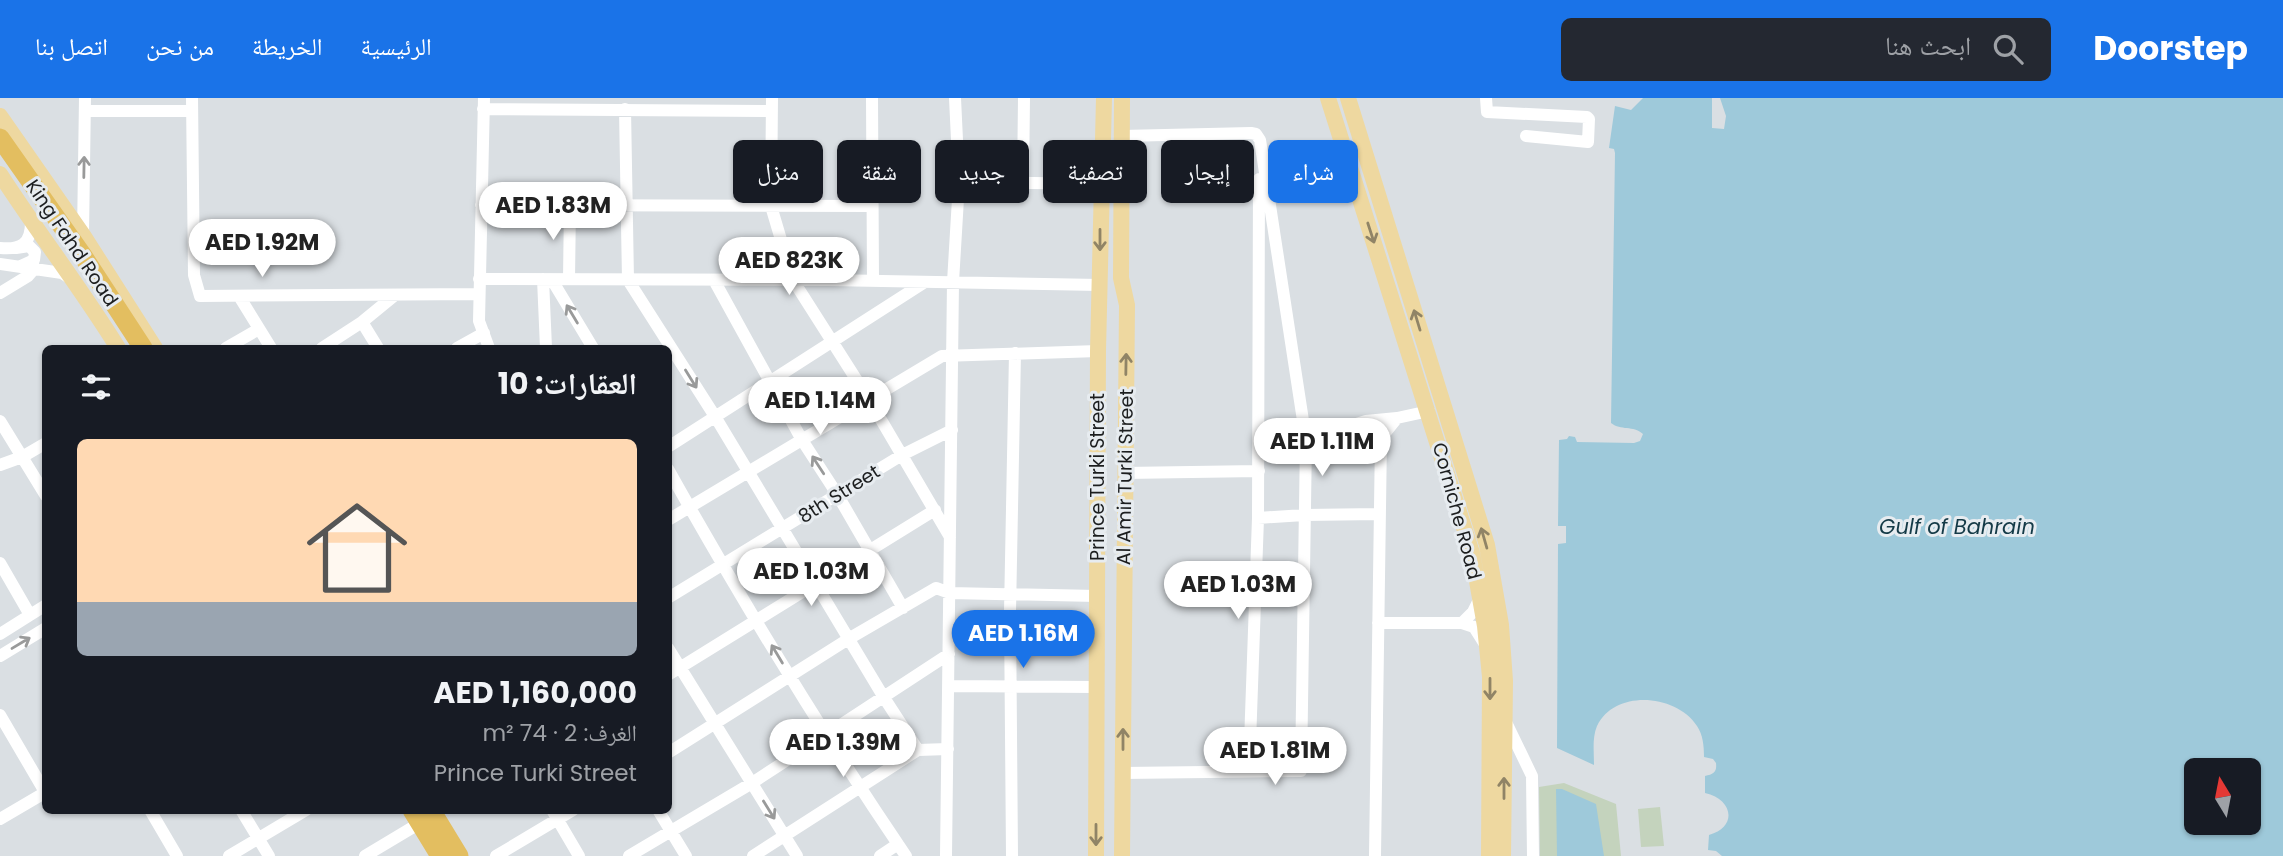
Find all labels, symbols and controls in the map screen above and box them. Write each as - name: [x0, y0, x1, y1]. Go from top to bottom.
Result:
- search box: [1561, 18, 2051, 81]
- text: Doorstep: [2093, 25, 2248, 72]
- text: ابحث هنا: [1885, 28, 1971, 64]
- text: اتصل بنا: [35, 30, 108, 63]
- text: من نحن: [146, 30, 214, 63]
- text: الخريطة: [252, 30, 323, 63]
- text: الرئيسية: [361, 30, 432, 63]
- icon: search: [1989, 30, 2027, 68]
- chip: منزل: [733, 140, 823, 203]
- chip: شقة: [837, 140, 921, 203]
- chip: جديد: [935, 140, 1029, 203]
- chip: تصفية: [1043, 140, 1147, 203]
- chip: إيجار: [1161, 140, 1254, 203]
- chip: شراء: [1268, 140, 1358, 203]
- one-way arrow: [77, 156, 91, 179]
- street label: King Fahd Road: [19, 174, 125, 312]
- pin: AED 1.83M: [473, 183, 633, 242]
- text: AED 1.83M: [495, 189, 611, 221]
- pin: AED 1.92M: [182, 220, 342, 279]
- one-way arrow: [1366, 222, 1379, 244]
- text: AED 1.92M: [205, 226, 319, 258]
- one-way arrow: [1093, 228, 1107, 251]
- pin: AED 823K: [717, 238, 861, 297]
- text: AED 823K: [735, 244, 843, 276]
- one-way arrow: [565, 305, 579, 325]
- one-way arrow: [1410, 310, 1422, 332]
- one-way arrow: [1119, 353, 1133, 376]
- text: العقارات: 10: [498, 362, 637, 405]
- icon: filters: [77, 368, 115, 406]
- one-way arrow: [684, 368, 698, 388]
- pin: AED 1.14M: [740, 378, 900, 437]
- text: AED 1.14M: [764, 384, 876, 416]
- street label: Al Amir Turki Street: [1110, 388, 1140, 565]
- street label: Prince Turki Street: [1084, 393, 1111, 561]
- pin: AED 1.11M: [1242, 418, 1402, 478]
- text: AED 1.11M: [1270, 425, 1374, 457]
- street label: Corniche Road: [1426, 440, 1488, 582]
- one-way arrow: [811, 456, 826, 475]
- street label: 8th Street: [793, 458, 885, 530]
- icon: home: [294, 485, 420, 611]
- water label: Gulf of Bahrain: [1879, 512, 2035, 541]
- one-way arrow: [1477, 527, 1490, 549]
- pin: AED 1.03M: [731, 548, 891, 608]
- text: AED 1.03M: [753, 555, 869, 587]
- pin: AED 1.03M: [1158, 561, 1318, 621]
- text: AED 1.03M: [1180, 568, 1296, 600]
- pin: AED 1.16M: [943, 610, 1103, 670]
- text: AED 1.16M: [968, 617, 1078, 649]
- one-way arrow: [10, 636, 30, 650]
- one-way arrow: [770, 644, 784, 664]
- text: AED 1,160,000: [433, 671, 637, 714]
- one-way arrow: [1483, 677, 1497, 700]
- text: الغرف: 2 · 74 m²: [482, 717, 637, 749]
- pin: AED 1.39M: [763, 720, 923, 779]
- text: AED 1.39M: [785, 726, 901, 758]
- one-way arrow: [1116, 728, 1130, 751]
- pin: AED 1.81M: [1195, 728, 1355, 787]
- text: AED 1.81M: [1220, 734, 1330, 766]
- text: Prince Turki Street: [434, 757, 637, 789]
- north arrow: [2184, 758, 2261, 835]
- map controls: [2184, 758, 2261, 835]
- one-way arrow: [1497, 777, 1511, 800]
- one-way arrow: [762, 799, 776, 819]
- one-way arrow: [1089, 823, 1103, 846]

